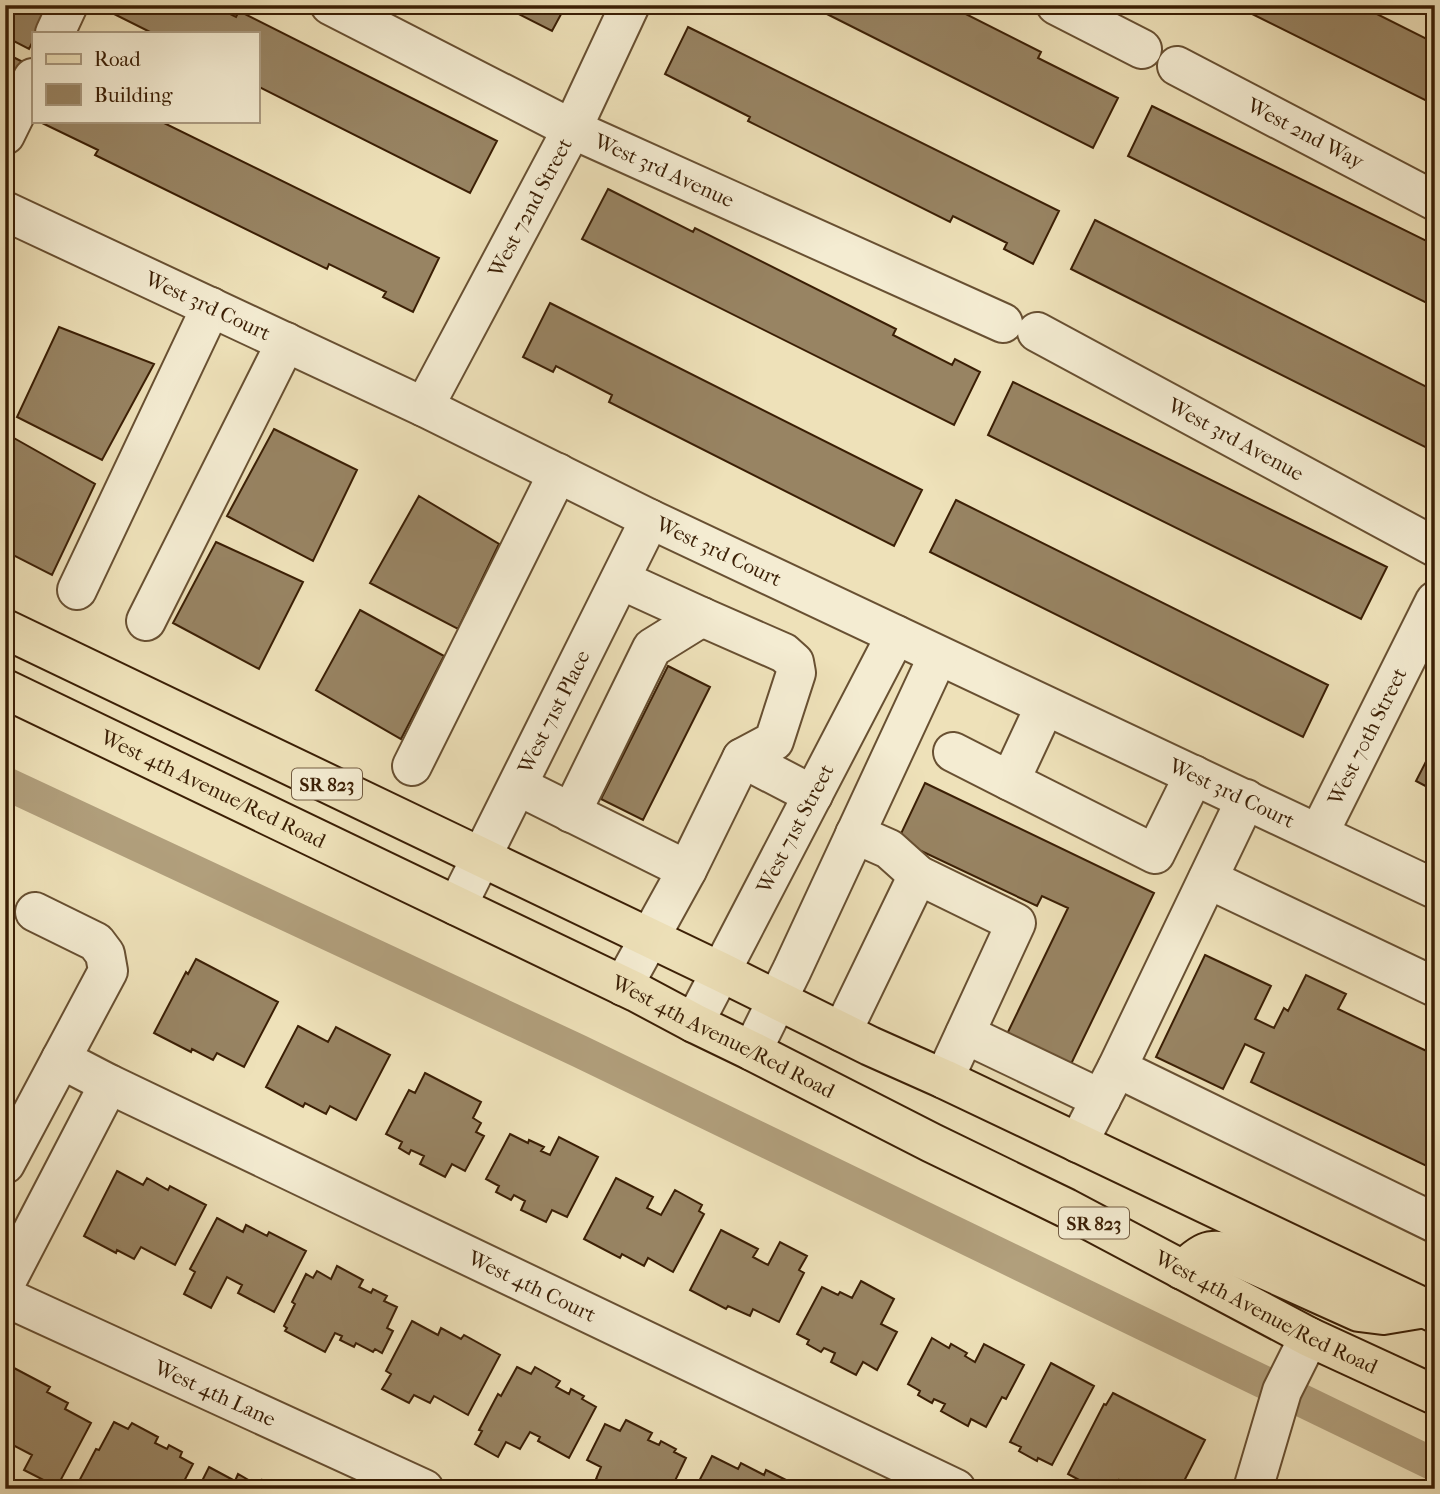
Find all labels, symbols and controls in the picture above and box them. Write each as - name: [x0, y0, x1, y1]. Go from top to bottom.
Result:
- legend: [32, 32, 259, 122]
- text: Road: [94, 47, 141, 71]
- text: Building: [94, 83, 173, 107]
- street label: West 2nd Way: [1242, 92, 1368, 174]
- street label: West 3rd Avenue: [590, 128, 738, 212]
- street label: West 72nd Street: [483, 134, 577, 282]
- street label: West 3rd Court: [140, 266, 275, 346]
- street label: West 3rd Avenue: [1163, 393, 1308, 486]
- street label: West 3rd Court: [652, 511, 786, 591]
- street label: West 71st Place: [513, 646, 595, 778]
- street label: West 70th Street: [1323, 663, 1412, 810]
- street label: West 4th Avenue/Red Road: [96, 724, 330, 853]
- street label: West 3rd Court: [1164, 753, 1299, 833]
- street label: West 71st Street: [751, 760, 839, 898]
- road number: SR 823: [292, 768, 362, 800]
- street label: West 4th Avenue/Red Road: [607, 970, 839, 1103]
- road number: SR 823: [1059, 1208, 1129, 1238]
- street label: West 4th Court: [463, 1245, 600, 1327]
- street label: West 4th Avenue/Red Road: [1150, 1245, 1382, 1379]
- street label: West 4th Lane: [150, 1355, 279, 1431]

